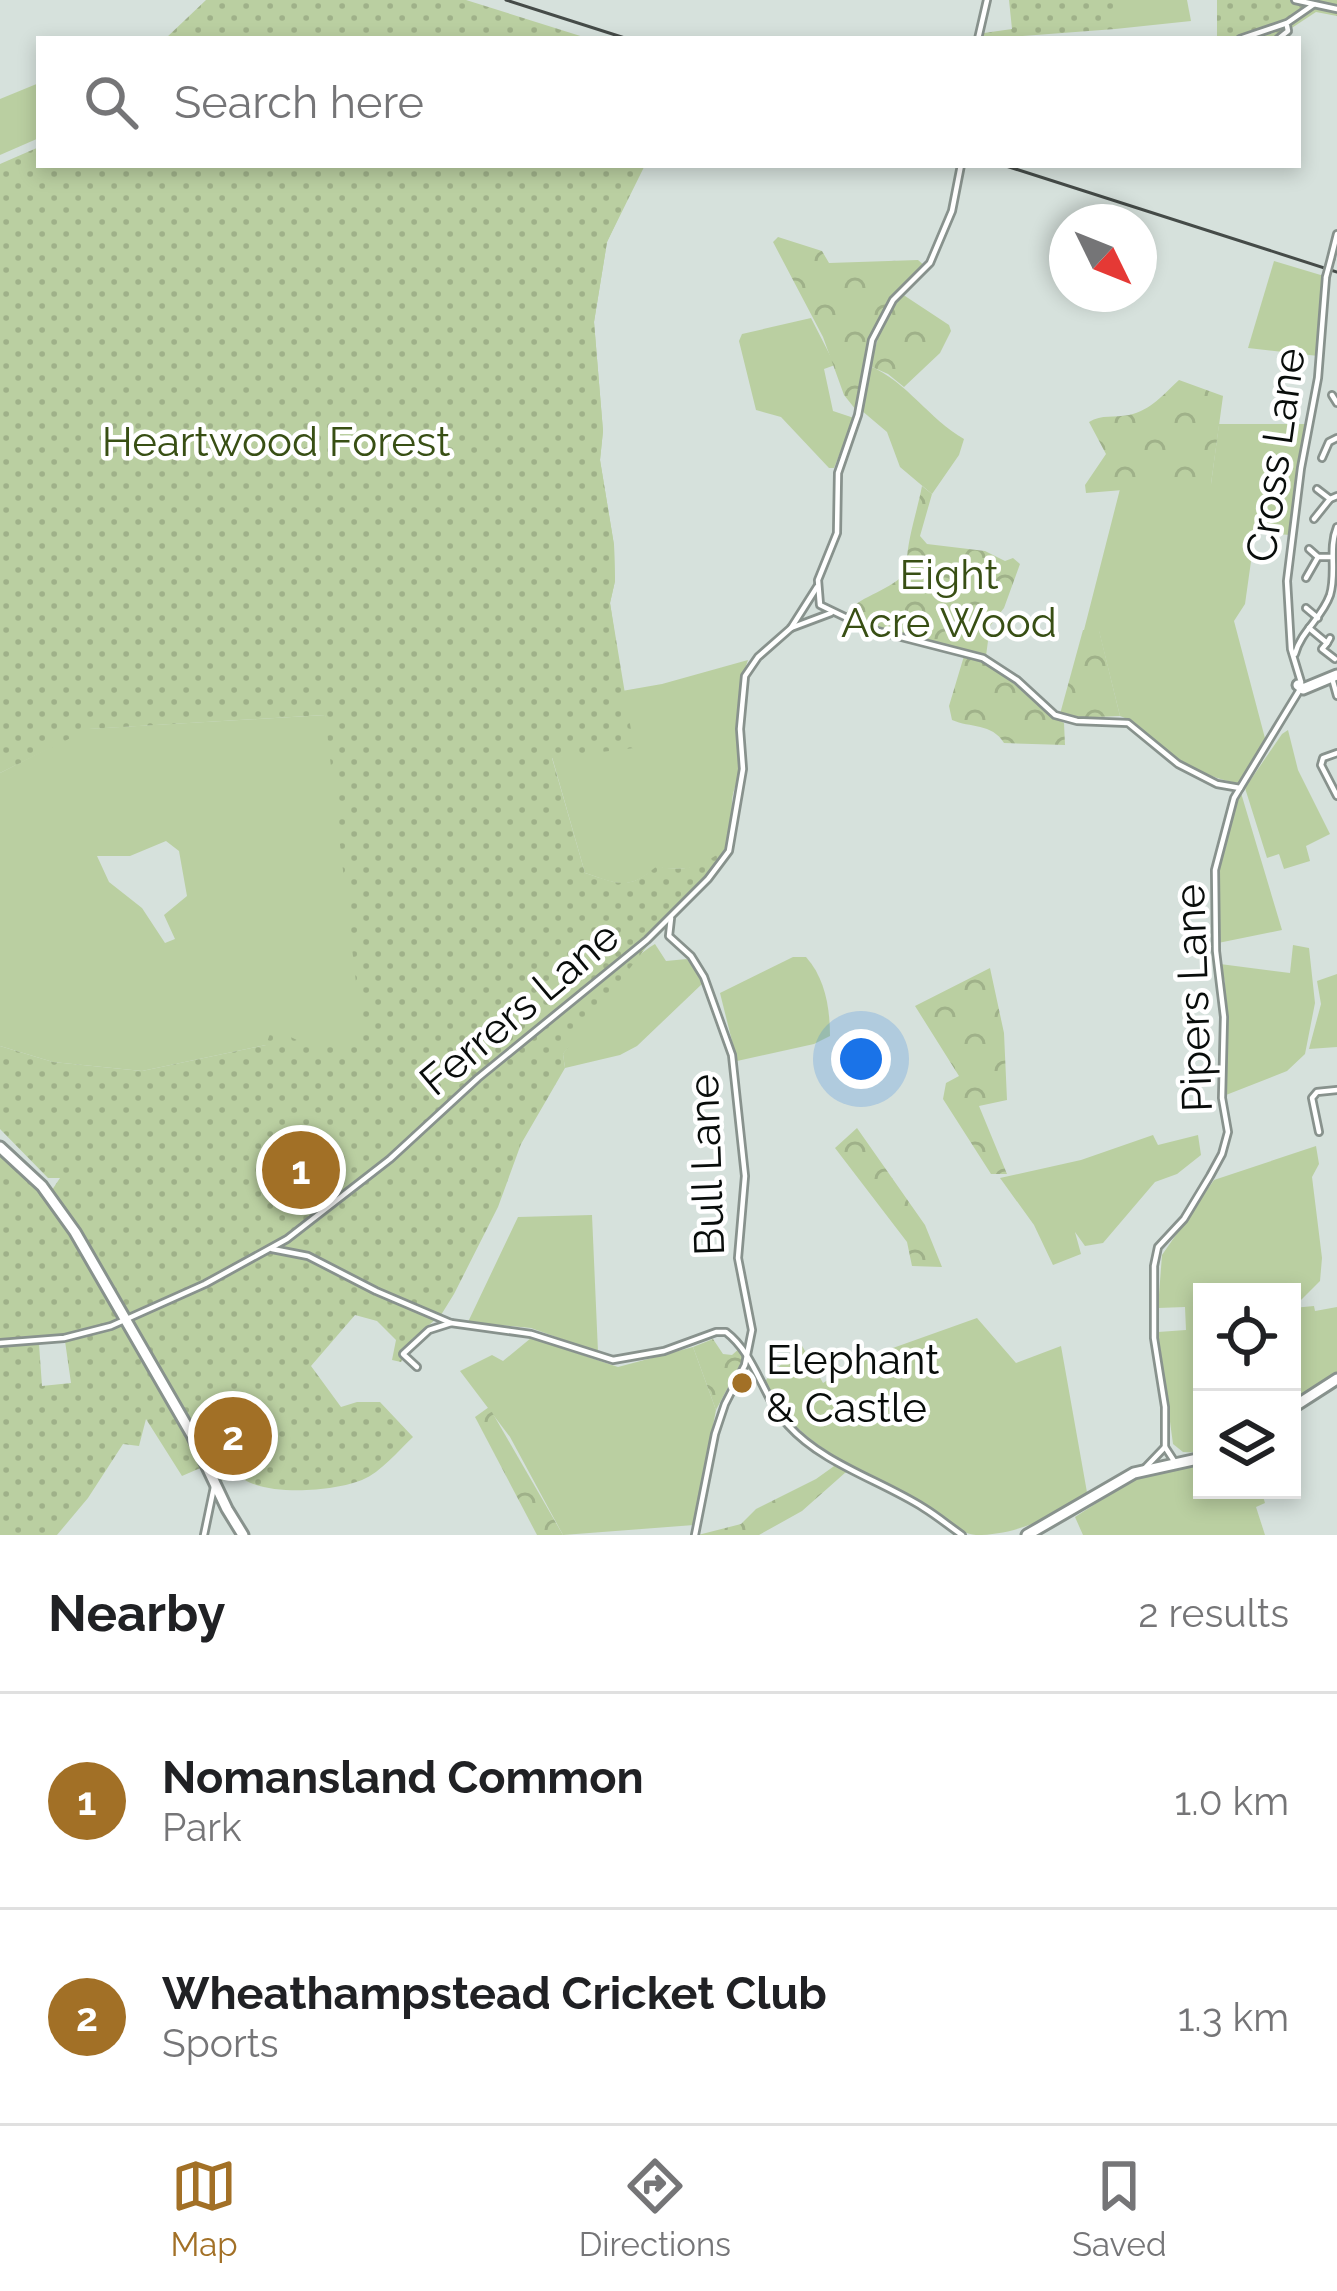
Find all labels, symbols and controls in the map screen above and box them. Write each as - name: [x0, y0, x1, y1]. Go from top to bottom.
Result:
- search box: [36, 36, 1301, 168]
- icon: search: [78, 69, 144, 135]
- text: Search here: [174, 76, 424, 129]
- north arrow: [1049, 204, 1157, 312]
- street label: Cross Lane: [1236, 345, 1315, 565]
- park label: Heartwood Forest: [102, 417, 450, 466]
- park label: Eight Acre Wood: [841, 550, 1057, 647]
- street label: Pipers Lane: [1165, 883, 1222, 1113]
- street label: Ferrers Lane: [410, 911, 628, 1105]
- your location: [831, 1029, 891, 1089]
- street label: Bull Lane: [679, 1073, 734, 1257]
- pin: 1: [262, 1125, 340, 1215]
- map controls: [1193, 1283, 1301, 1499]
- button: locate: [1193, 1283, 1301, 1391]
- place label: Elephant & Castle: [766, 1335, 939, 1432]
- marker: Elephant & Castle: [729, 1370, 755, 1396]
- pin: 2: [194, 1391, 272, 1481]
- button: layers: [1193, 1391, 1301, 1499]
- text: Nearby: [48, 1583, 225, 1643]
- text: 2 results: [1138, 1590, 1289, 1636]
- text: Nomansland Common: [162, 1751, 644, 1804]
- text: 1: [77, 1778, 97, 1824]
- text: 1.0 km: [1175, 1778, 1289, 1824]
- text: Park: [162, 1804, 242, 1850]
- text: Wheathampstead Cricket Club: [162, 1967, 827, 2020]
- text: 2: [76, 1994, 98, 2040]
- text: 1.3 km: [1178, 1994, 1289, 2040]
- text: Sports: [162, 2020, 279, 2066]
- tab: Map: [171, 2153, 238, 2264]
- tab: Directions: [579, 2153, 731, 2264]
- tab: Saved: [1072, 2153, 1166, 2264]

